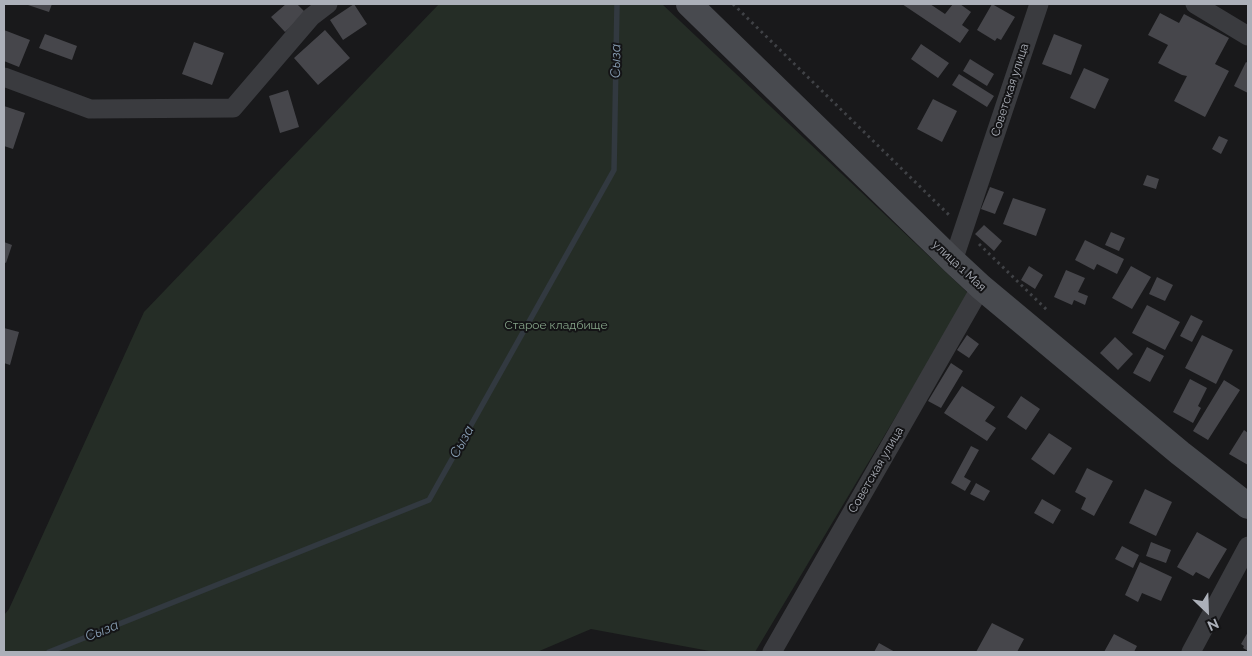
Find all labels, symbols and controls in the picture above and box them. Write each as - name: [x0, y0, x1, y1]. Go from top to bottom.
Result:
- street label: Советская улица: [988, 42, 1032, 138]
- water label: Сыза: [607, 44, 625, 78]
- street label: улица 1 Мая: [929, 237, 989, 295]
- park label: Старое кладбище: [504, 318, 608, 332]
- water label: Сыза: [446, 423, 478, 461]
- street label: Советская улица: [845, 424, 907, 516]
- north arrow: [1182, 586, 1232, 636]
- text: N: [1205, 615, 1221, 634]
- water label: Сыза: [83, 617, 121, 645]

